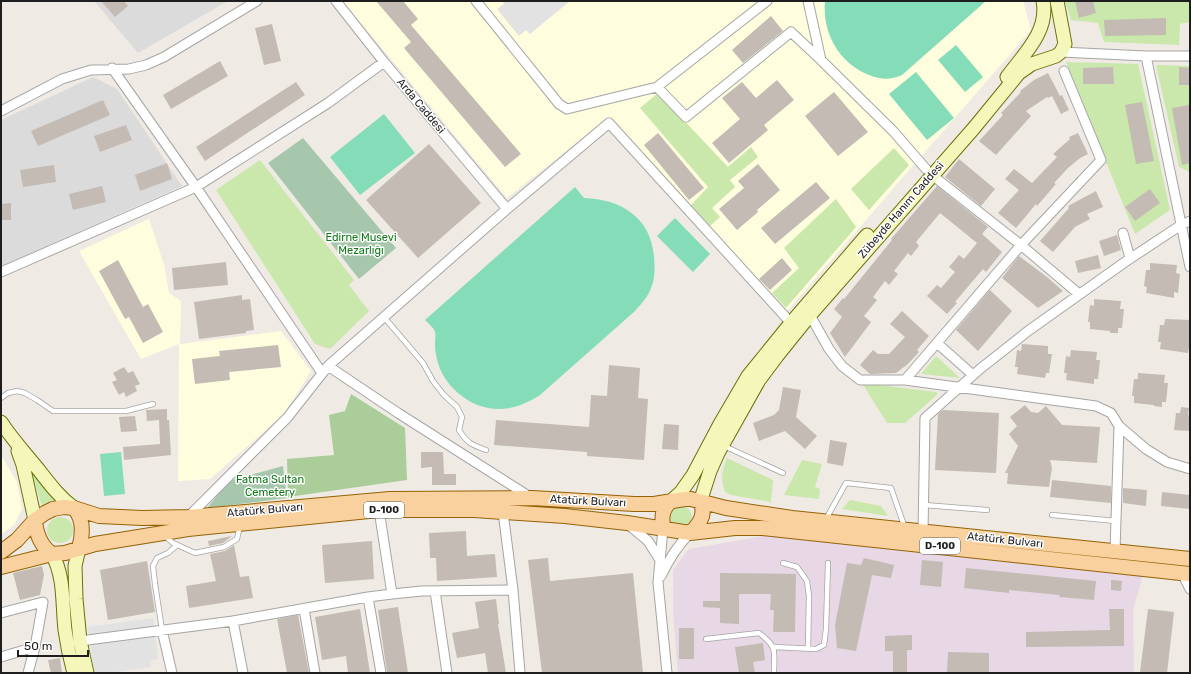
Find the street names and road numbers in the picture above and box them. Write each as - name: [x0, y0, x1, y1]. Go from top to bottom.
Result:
- street label: Arda Caddesi: [394, 76, 448, 136]
- street label: Zübeyde Hanım Caddesi: [856, 159, 946, 261]
- street label: Atatürk Bulvarı: [550, 493, 626, 509]
- street label: Atatürk Bulvarı: [226, 500, 304, 520]
- road number: D-100: [364, 502, 404, 518]
- street label: Atatürk Bulvarı: [966, 530, 1044, 550]
- road number: D-100: [920, 538, 960, 554]

